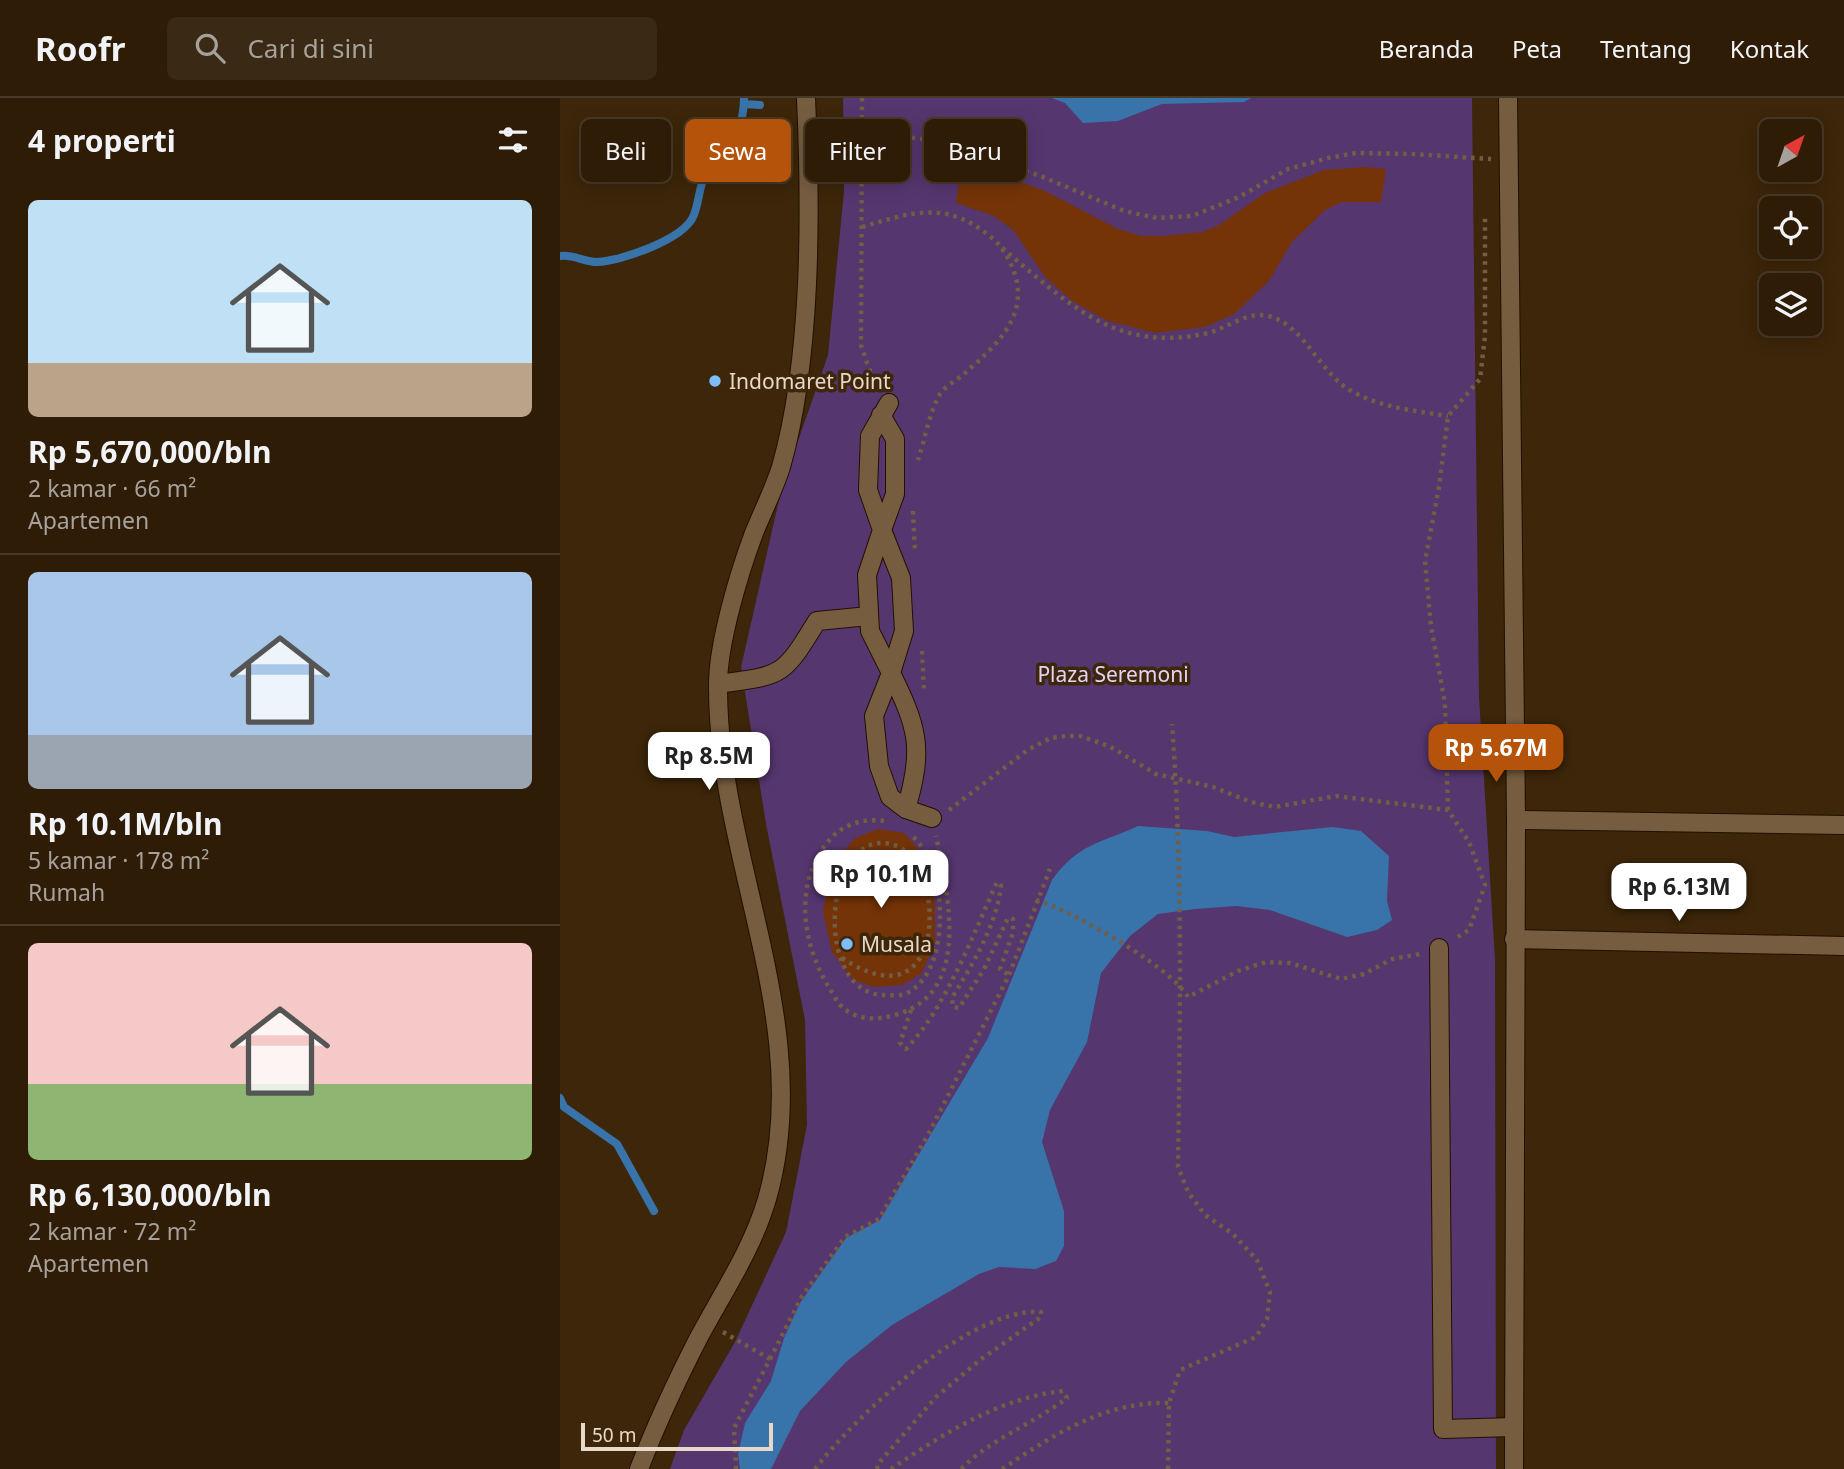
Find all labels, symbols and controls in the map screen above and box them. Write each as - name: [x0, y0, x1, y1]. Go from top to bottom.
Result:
- search box: [167, 17, 657, 80]
- text: Roofr: [35, 26, 125, 71]
- icon: search: [191, 29, 229, 67]
- text: Cari di sini: [247, 30, 374, 66]
- text: Beranda: [1379, 32, 1474, 65]
- text: Peta: [1512, 32, 1562, 65]
- text: Tentang: [1600, 32, 1692, 65]
- text: Kontak: [1730, 32, 1809, 65]
- chip: Beli: [581, 119, 671, 182]
- chip: Sewa: [685, 119, 791, 182]
- chip: Filter: [805, 119, 910, 182]
- chip: Baru: [924, 119, 1026, 182]
- north arrow: [1759, 119, 1822, 182]
- map controls: [1759, 119, 1822, 336]
- text: 4 properti: [28, 120, 176, 161]
- icon: filters: [494, 121, 532, 159]
- button: locate: [1759, 196, 1822, 259]
- icon: home: [217, 245, 343, 371]
- button: layers: [1759, 273, 1822, 336]
- place label: Indomaret Point: [729, 367, 891, 395]
- marker: Indomaret Point: [707, 373, 723, 389]
- text: Rp 5,670,000/bln: [28, 431, 272, 472]
- text: 2 kamar · 66 m²: [28, 472, 196, 504]
- text: Apartemen: [28, 504, 149, 536]
- icon: home: [217, 617, 343, 743]
- park label: Plaza Seremoni: [1037, 660, 1189, 688]
- pin: Rp 5.67M: [1424, 724, 1568, 784]
- text: Rp 5.67M: [1444, 731, 1548, 763]
- pin: Rp 8.5M: [644, 732, 774, 792]
- text: Rp 8.5M: [664, 739, 754, 771]
- text: Rp 10.1M/bln: [28, 803, 223, 844]
- text: 5 kamar · 178 m²: [28, 844, 209, 876]
- pin: Rp 10.1M: [809, 850, 953, 910]
- text: Rp 10.1M: [829, 857, 933, 889]
- pin: Rp 6.13M: [1607, 864, 1751, 923]
- text: Rp 6.13M: [1627, 870, 1731, 902]
- text: Rumah: [28, 876, 105, 908]
- place label: Musala: [861, 930, 932, 958]
- marker: Musala: [839, 936, 855, 952]
- icon: home: [217, 988, 343, 1114]
- text: Rp 6,130,000/bln: [28, 1174, 272, 1215]
- text: 2 kamar · 72 m²: [28, 1215, 196, 1247]
- text: Apartemen: [28, 1247, 149, 1279]
- scale bar: [581, 1420, 774, 1452]
- text: 50 m: [592, 1422, 636, 1448]

